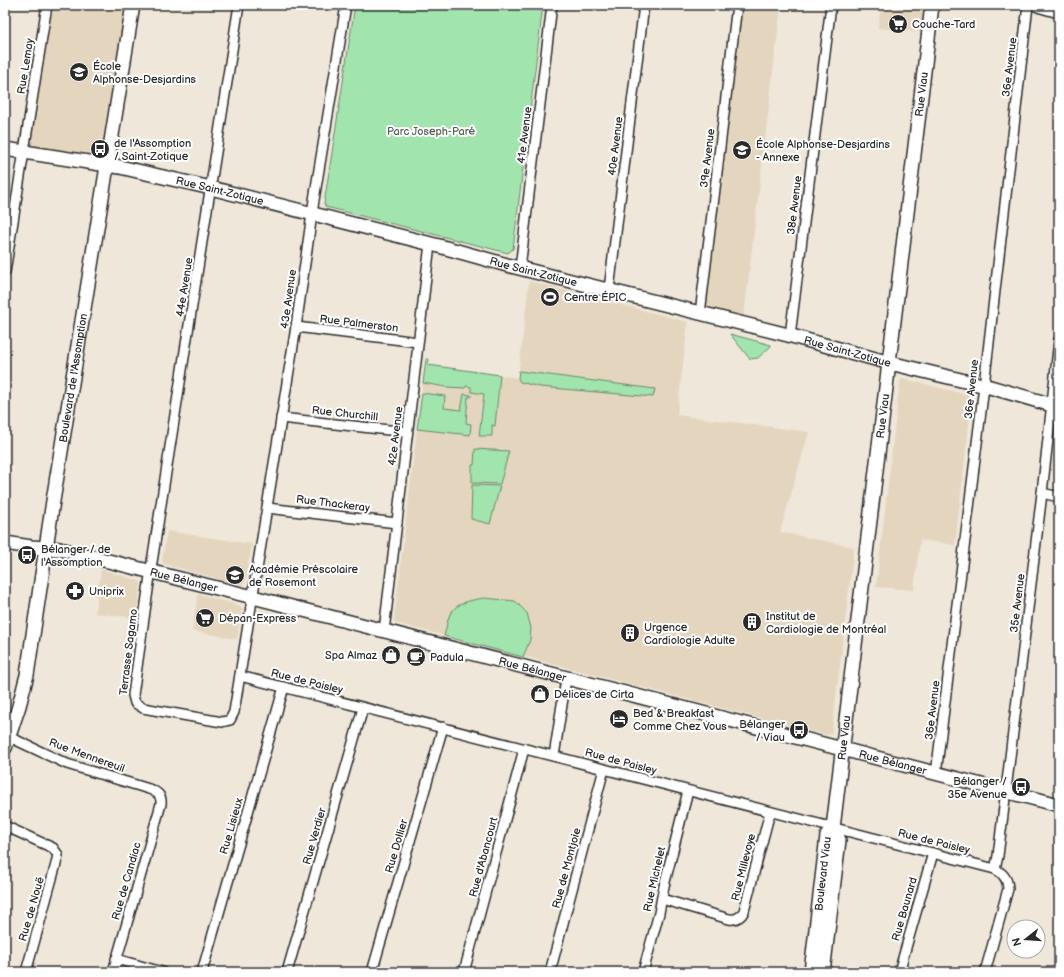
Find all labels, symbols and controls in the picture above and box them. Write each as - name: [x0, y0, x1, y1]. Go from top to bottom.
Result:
- supermarket icon: Couche-Tard: [887, 13, 909, 35]
- place label: Couche-Tard: [912, 18, 975, 31]
- street label: 36e Avenue: [999, 36, 1020, 98]
- street label: Rue Lemay: [15, 37, 36, 95]
- place label: École Alphonse-Desjardins: [93, 59, 197, 86]
- school or university icon: École Alphonse-Desjardins: [68, 61, 90, 83]
- street label: Rue Viau: [913, 71, 931, 117]
- street label: 41e Avenue: [515, 105, 535, 164]
- street label: 40e Avenue: [605, 115, 626, 176]
- park label: Parc Joseph-Paré: [387, 125, 475, 138]
- street label: 39e Avenue: [697, 127, 718, 188]
- place label: de l'Assomption / Saint-Zotique: [114, 137, 191, 163]
- place label: École Alphonse-Desjardins - Annexe: [756, 137, 891, 164]
- bus stop icon: de l'Assomption / Saint-Zotique: [89, 138, 111, 160]
- school or university icon: École Alphonse-Desjardins - Annexe: [731, 139, 753, 161]
- street label: Rue Saint-Zotique: [175, 174, 265, 208]
- street label: 38e Avenue: [784, 174, 805, 235]
- street label: Rue Saint-Zotique: [488, 254, 579, 289]
- street label: 44e Avenue: [173, 256, 196, 318]
- street label: 43e Avenue: [278, 268, 299, 330]
- sports icon: Centre ÉPIC: [539, 286, 561, 308]
- place label: Centre ÉPIC: [564, 290, 627, 304]
- street label: Boulevard de l'Assomption: [57, 312, 90, 443]
- street label: Rue Palmerston: [319, 312, 399, 335]
- street label: Rue Saint-Zotique: [802, 334, 893, 370]
- street label: 36e Avenue: [962, 358, 981, 420]
- street label: Rue Viau: [874, 393, 892, 439]
- street label: Rue Churchill: [311, 404, 379, 423]
- street label: 42e Avenue: [385, 405, 406, 466]
- street label: Rue Thackeray: [295, 493, 371, 514]
- place label: Bélanger / de l'Assomption: [41, 543, 111, 569]
- bus stop icon: Bélanger / de l'Assomption: [16, 544, 38, 566]
- place label: Académie Préscolaire de Rosemont: [249, 563, 358, 589]
- school or university icon: Académie Préscolaire de Rosemont: [224, 564, 246, 586]
- street label: Rue Bélanger: [148, 566, 220, 595]
- street label: 35e Avenue: [1007, 572, 1028, 633]
- pharmacy icon: Uniprix: [64, 580, 86, 602]
- place label: Uniprix: [89, 585, 124, 598]
- supermarket icon: Dépan-Express: [194, 607, 216, 629]
- street label: Terrasse Sagamo: [117, 608, 140, 696]
- place label: Institut de Cardiologie de Montréal: [766, 610, 886, 636]
- building icon: Institut de Cardiologie de Montréal: [741, 611, 763, 633]
- place label: Dépan-Express: [219, 612, 297, 625]
- place label: Urgence Cardiologie Adulte: [644, 621, 735, 647]
- building icon: Urgence Cardiologie Adulte: [619, 622, 641, 644]
- shop icon: Spa Almaz: [380, 644, 402, 666]
- cafe icon: Padula: [405, 646, 427, 668]
- place label: Spa Almaz: [325, 649, 378, 662]
- place label: Padula: [430, 651, 464, 664]
- street label: Rue Bélanger: [497, 655, 569, 685]
- street label: Rue de Paisley: [270, 666, 344, 697]
- street label: 36e Avenue: [922, 679, 943, 741]
- shop icon: Délices de Cirta: [529, 683, 551, 705]
- place label: Délices de Cirta: [554, 688, 634, 701]
- place label: Bed & Breakfast Comme Chez Vous: [633, 707, 727, 733]
- hotel icon: Bed & Breakfast Comme Chez Vous: [608, 708, 630, 730]
- street label: Rue Viau: [835, 715, 853, 761]
- place label: Bélanger / Viau: [739, 718, 786, 744]
- bus stop icon: Bélanger / Viau: [788, 719, 810, 741]
- street label: Rue Mennereuil: [47, 736, 127, 775]
- street label: Rue de Paisley: [584, 746, 658, 777]
- street label: Rue Bélanger: [857, 748, 929, 778]
- place label: Bélanger / 35e Avenue: [948, 775, 1007, 801]
- bus stop icon: Bélanger / 35e Avenue: [1010, 776, 1032, 798]
- street label: Rue Lisieux: [217, 796, 246, 856]
- street label: Rue Verdier: [300, 805, 329, 866]
- street label: Rue d'Abancourt: [467, 815, 501, 899]
- street label: Rue Dollier: [383, 817, 411, 875]
- street label: Rue de Montjoie: [549, 826, 584, 910]
- street label: Rue de Paisley: [897, 826, 971, 857]
- street label: Rue Millevoye: [729, 832, 758, 902]
- street label: Boulevard Viau: [812, 836, 834, 912]
- street label: Rue de Candiac: [109, 841, 144, 922]
- street label: Rue Michelet: [641, 845, 668, 913]
- street label: Rue de Nouë: [16, 875, 47, 943]
- street label: Rue Baunard: [889, 876, 920, 943]
- north arrow: [1006, 919, 1046, 959]
- text: N: [1009, 936, 1024, 948]

